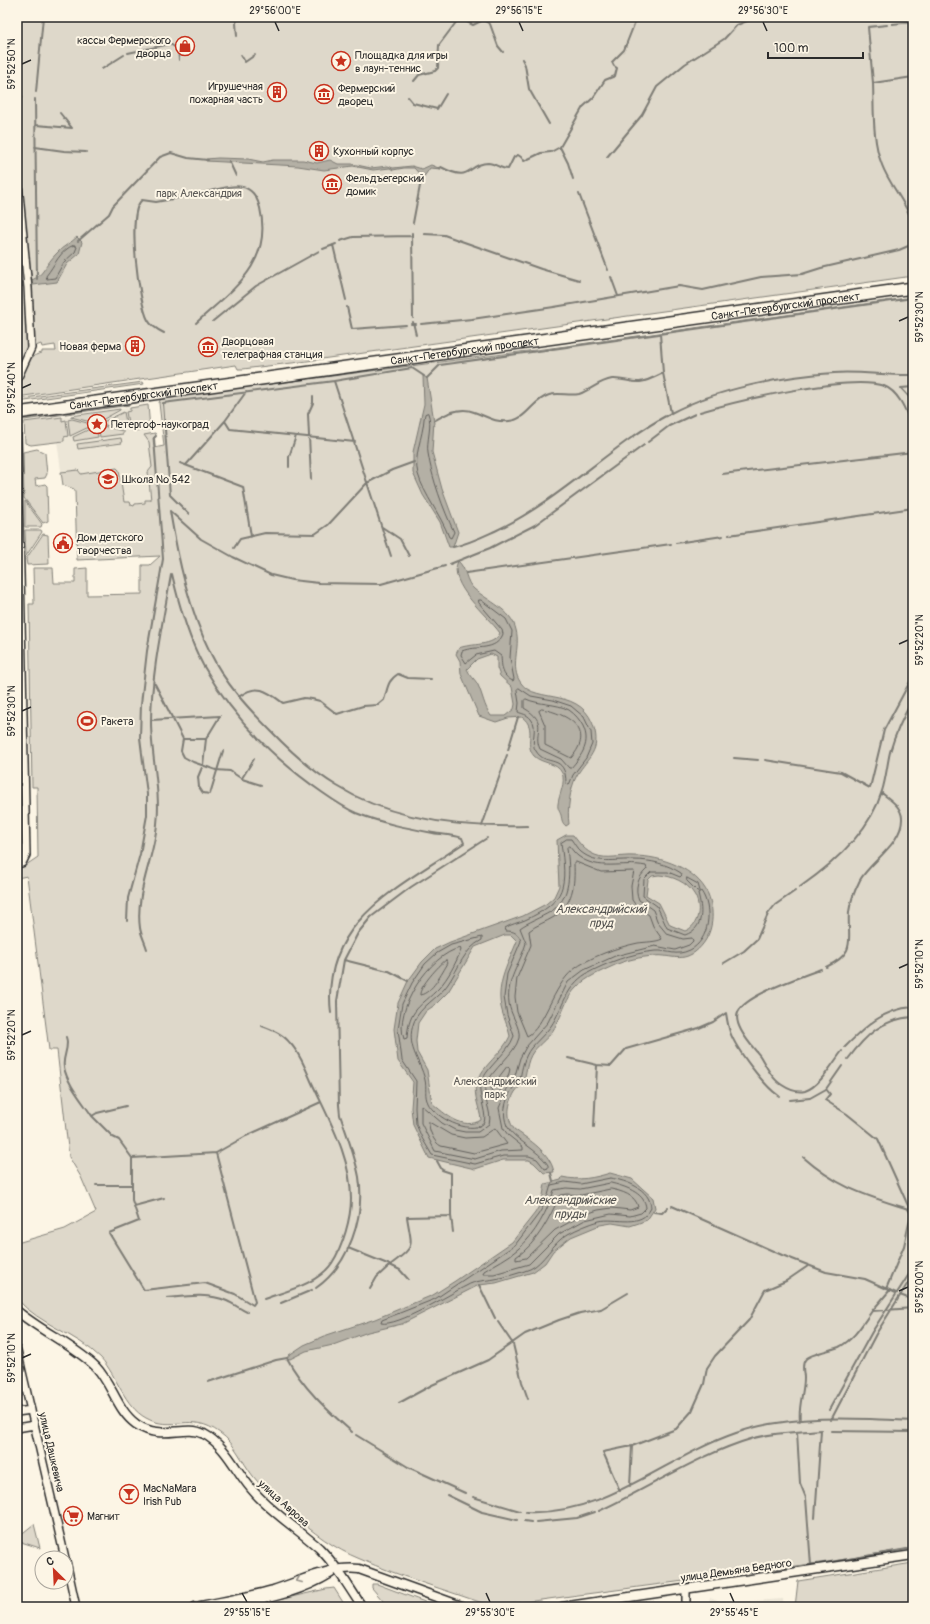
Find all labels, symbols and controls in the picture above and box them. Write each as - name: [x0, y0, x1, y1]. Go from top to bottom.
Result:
- text: 29°56'00"E: [249, 5, 301, 17]
- text: 29°56'15"E: [496, 5, 542, 17]
- text: 29°56'30"E: [738, 5, 788, 17]
- place label: кассы Фермерского дворца: [77, 34, 171, 60]
- scale bar: [768, 34, 863, 60]
- shop icon: кассы Фермерского дворца: [174, 35, 196, 57]
- text: 59°52'50"N: [6, 38, 18, 90]
- text: 100 m: [774, 41, 809, 56]
- place label: Площадка для игры в лаун-теннис: [355, 49, 448, 75]
- place icon: Площадка для игры в лаун-теннис: [330, 50, 352, 72]
- place label: Игрушечная пожарная часть: [189, 80, 263, 106]
- building icon: Игрушечная пожарная часть: [266, 81, 288, 103]
- place label: Фермерский дворец: [338, 82, 395, 108]
- museum icon: Фермерский дворец: [313, 83, 335, 105]
- building icon: Кухонный корпус: [308, 140, 330, 162]
- place label: Кухонный корпус: [333, 145, 414, 158]
- place label: Фельдъегерский домик: [346, 172, 424, 198]
- museum icon: Фельдъегерский домик: [321, 173, 343, 195]
- park label: парк Александрия: [156, 187, 242, 200]
- street label: Санкт-Петербургский проспект: [710, 289, 861, 323]
- text: 59°52'30"N: [914, 291, 926, 343]
- street label: Санкт-Петербургский проспект: [390, 334, 540, 368]
- building icon: Новая ферма: [124, 335, 146, 357]
- place label: Дворцовая телеграфная станция: [221, 335, 323, 361]
- museum icon: Дворцовая телеграфная станция: [197, 336, 219, 358]
- place label: Новая ферма: [59, 340, 121, 353]
- text: 59°52'40"N: [6, 362, 18, 414]
- street label: Санкт-Петербургский проспект: [69, 379, 219, 413]
- place icon: Петергоф-наукоград: [86, 413, 108, 435]
- place label: Петергоф-наукоград: [111, 418, 209, 431]
- school or university icon: Школа № 542: [97, 468, 119, 490]
- place label: Школа № 542: [122, 473, 190, 486]
- place label: Дом детского творчества: [76, 531, 144, 557]
- public building icon: Дом детского творчества: [52, 532, 74, 554]
- text: 59°52'20"N: [914, 614, 926, 666]
- text: 59°52'30"N: [6, 685, 18, 737]
- sports icon: Ракета: [76, 710, 98, 732]
- place label: Ракета: [101, 715, 133, 728]
- water label: Александрийский пруд: [555, 902, 648, 931]
- text: 59°52'10"N: [914, 939, 926, 989]
- text: 59°52'20"N: [6, 1009, 18, 1061]
- park label: Александрийский парк: [453, 1075, 537, 1101]
- water label: Александрийские пруды: [524, 1193, 617, 1222]
- text: 59°52'00"N: [914, 1261, 926, 1313]
- text: 59°52'10"N: [6, 1333, 18, 1383]
- street label: улица Дашкевича: [36, 1410, 67, 1493]
- street label: улица Аврова: [255, 1476, 312, 1530]
- place label: MacNaMara Irish Pub: [143, 1482, 196, 1508]
- bar icon: MacNaMara Irish Pub: [118, 1483, 140, 1505]
- supermarket icon: Магнит: [62, 1505, 84, 1527]
- place label: Магнит: [87, 1510, 120, 1523]
- north arrow: [34, 1550, 74, 1590]
- text: С: [44, 1554, 56, 1569]
- street label: улица Демьяна Бедного: [679, 1556, 792, 1585]
- one-way arrow: [296, 1576, 303, 1584]
- text: 29°55'15"E: [224, 1607, 270, 1619]
- text: 29°55'30"E: [465, 1607, 515, 1619]
- text: 29°55'45"E: [710, 1607, 758, 1619]

